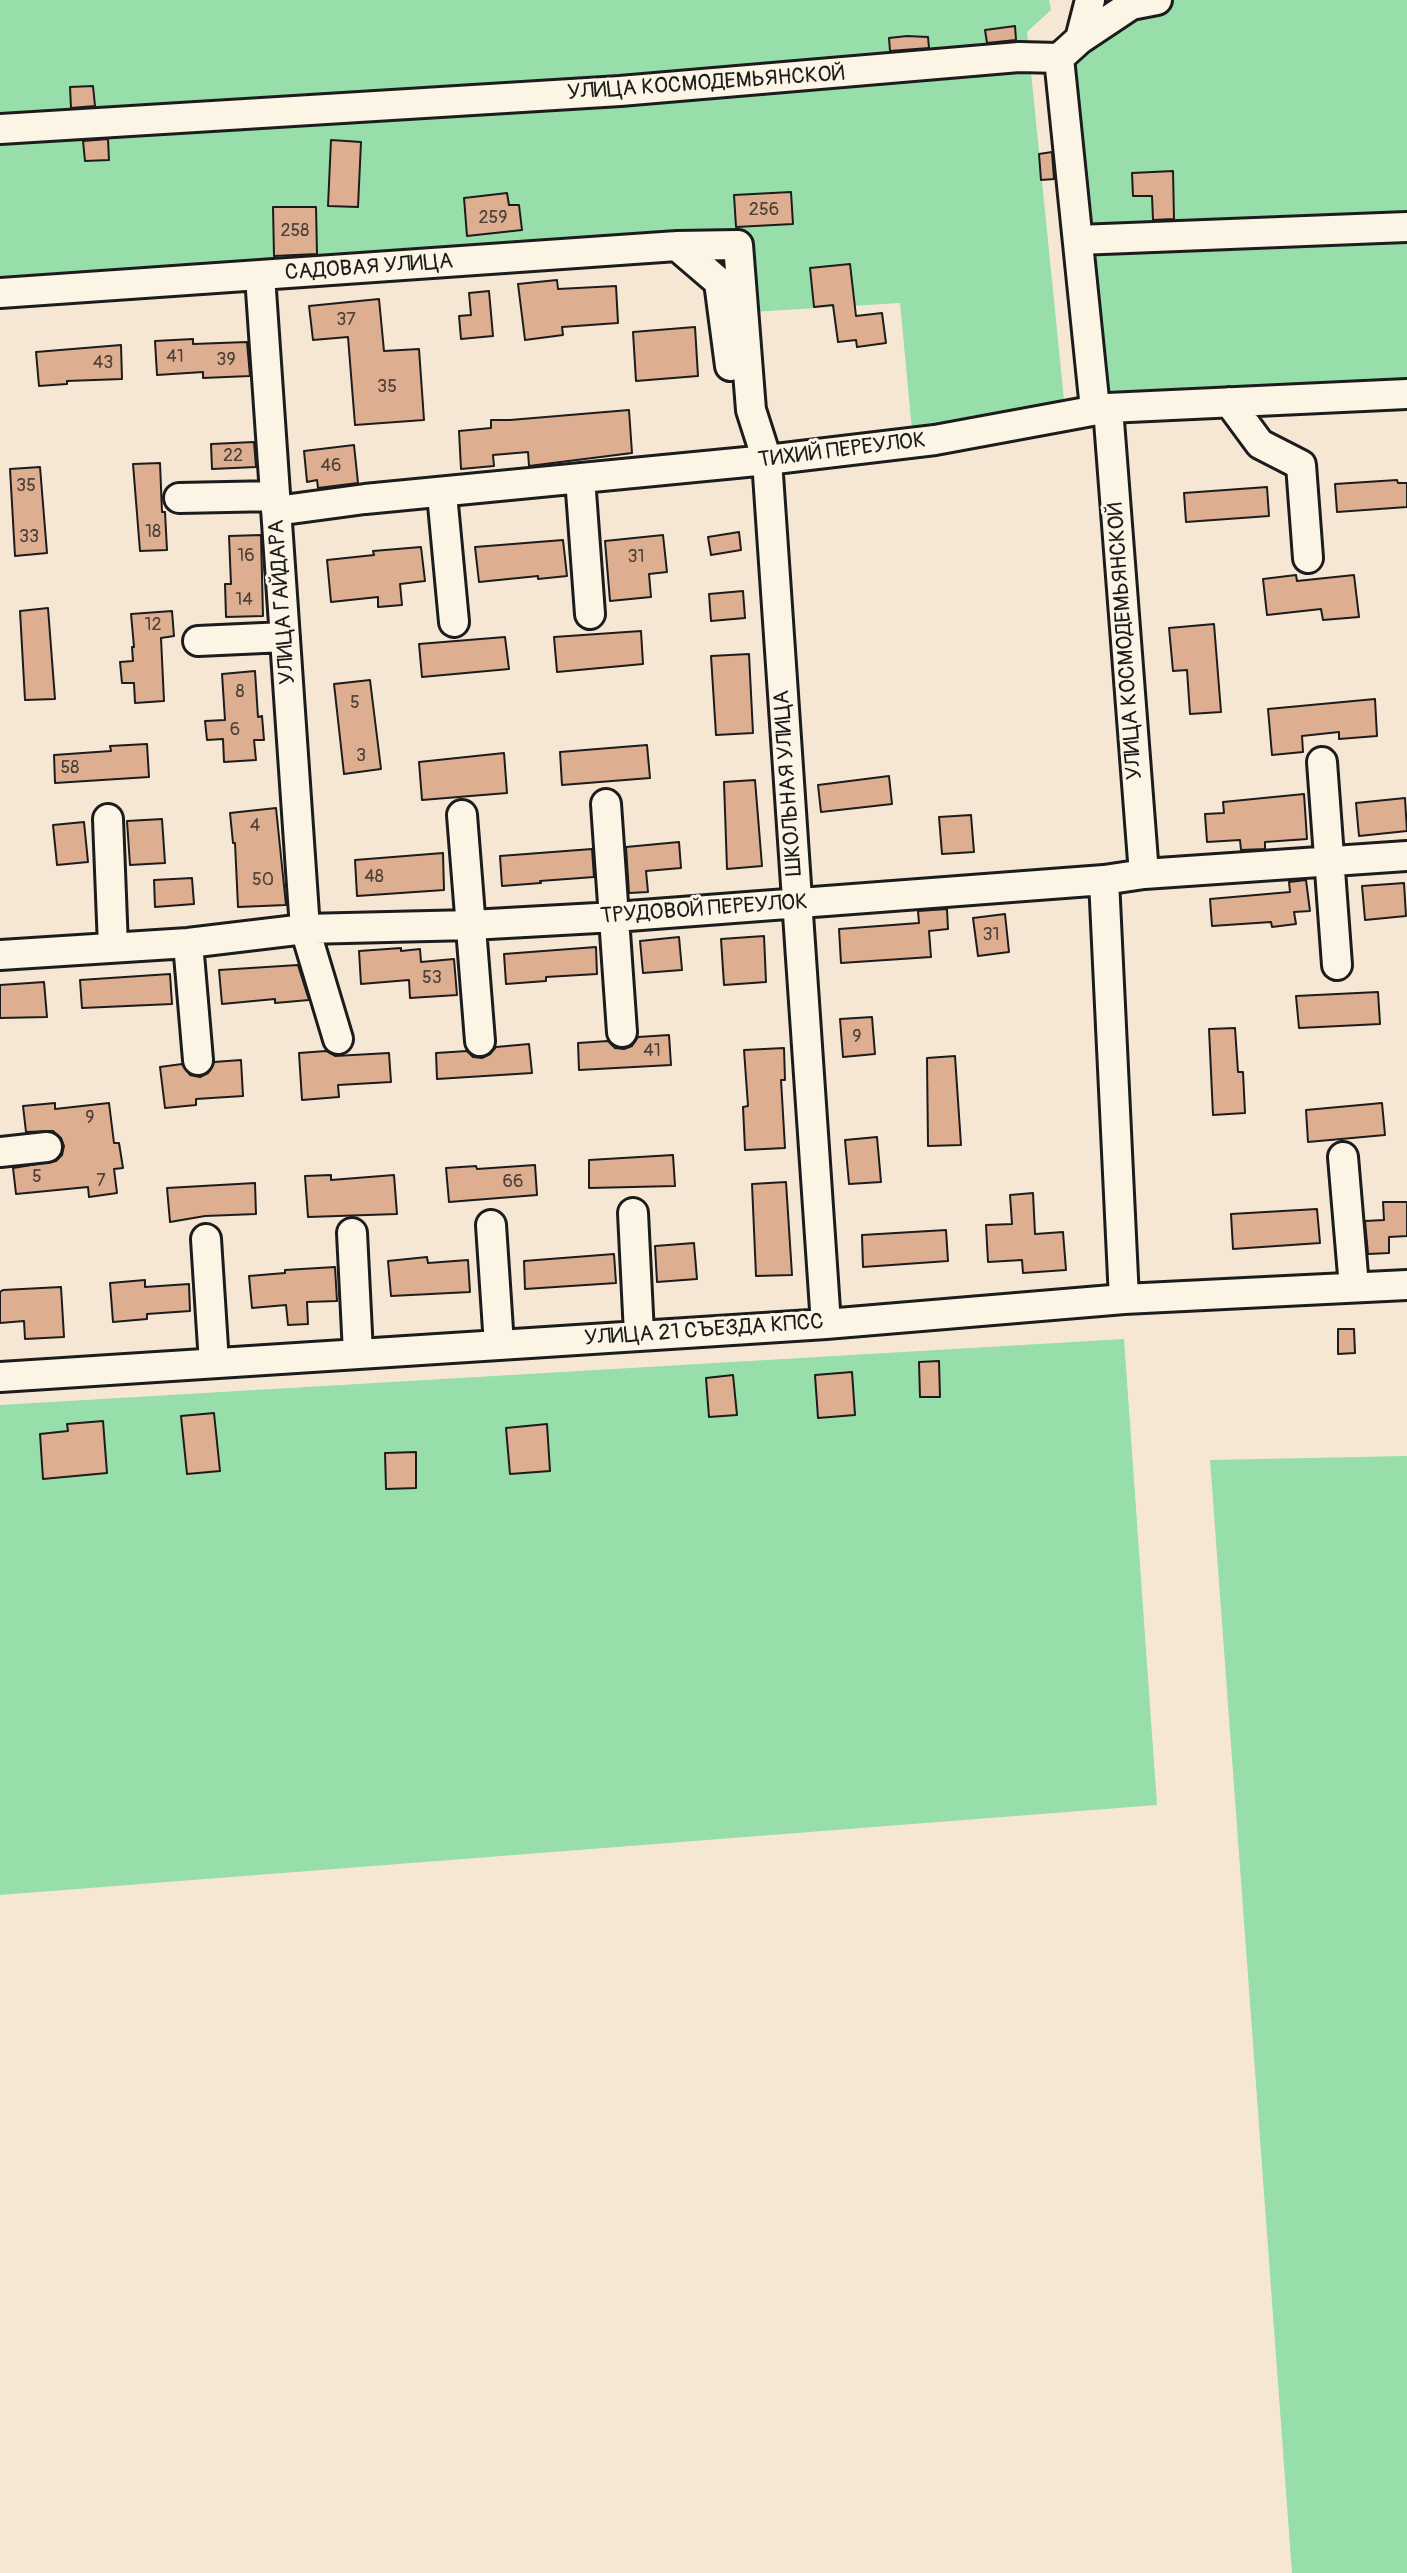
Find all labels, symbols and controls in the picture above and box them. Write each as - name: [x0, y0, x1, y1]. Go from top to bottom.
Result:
- street label: УЛИЦА КОСМОДЕМЬЯНСКОЙ: [566, 61, 846, 107]
- house number: 256: [749, 199, 779, 221]
- house number: 259: [478, 207, 508, 229]
- house number: 258: [281, 220, 309, 242]
- street label: САДОВАЯ УЛИЦА: [284, 249, 454, 287]
- house number: 37: [336, 309, 356, 331]
- house number: 41: [166, 346, 184, 368]
- house number: 39: [216, 349, 236, 371]
- house number: 43: [93, 352, 113, 374]
- house number: 35: [377, 376, 397, 398]
- street label: ТИХИЙ ПЕРЕУЛОК: [757, 428, 927, 474]
- house number: 22: [223, 445, 243, 467]
- house number: 46: [321, 455, 341, 477]
- house number: 35: [16, 475, 36, 497]
- street label: УЛИЦА КОСМОДЕМЬЯНСКОЙ: [1103, 501, 1149, 781]
- street label: УЛИЦА ГАЙДАРА: [264, 519, 302, 685]
- house number: 18: [145, 521, 161, 543]
- house number: 33: [19, 526, 39, 548]
- house number: 16: [237, 545, 255, 567]
- house number: 31: [627, 546, 645, 568]
- house number: 14: [235, 589, 253, 611]
- house number: 12: [144, 614, 162, 636]
- house number: 8: [235, 681, 245, 703]
- street label: ШКОЛЬНАЯ УЛИЦА: [769, 689, 809, 877]
- house number: 5: [350, 692, 360, 714]
- house number: 6: [230, 719, 240, 741]
- house number: 3: [356, 745, 366, 767]
- house number: 58: [61, 757, 79, 779]
- house number: 4: [250, 815, 260, 837]
- house number: 48: [364, 866, 384, 888]
- house number: 50: [252, 869, 274, 891]
- street label: ТРУДОВОЙ ПЕРЕУЛОК: [599, 890, 809, 930]
- house number: 31: [982, 924, 1000, 946]
- house number: 53: [422, 967, 442, 989]
- house number: 9: [852, 1026, 862, 1048]
- house number: 41: [643, 1040, 661, 1062]
- house number: 9: [85, 1107, 95, 1129]
- house number: 5: [32, 1166, 42, 1188]
- house number: 7: [96, 1170, 106, 1192]
- house number: 66: [503, 1171, 523, 1193]
- street label: УЛИЦА 21 СЪЕЗДА КПСС: [583, 1309, 825, 1353]

